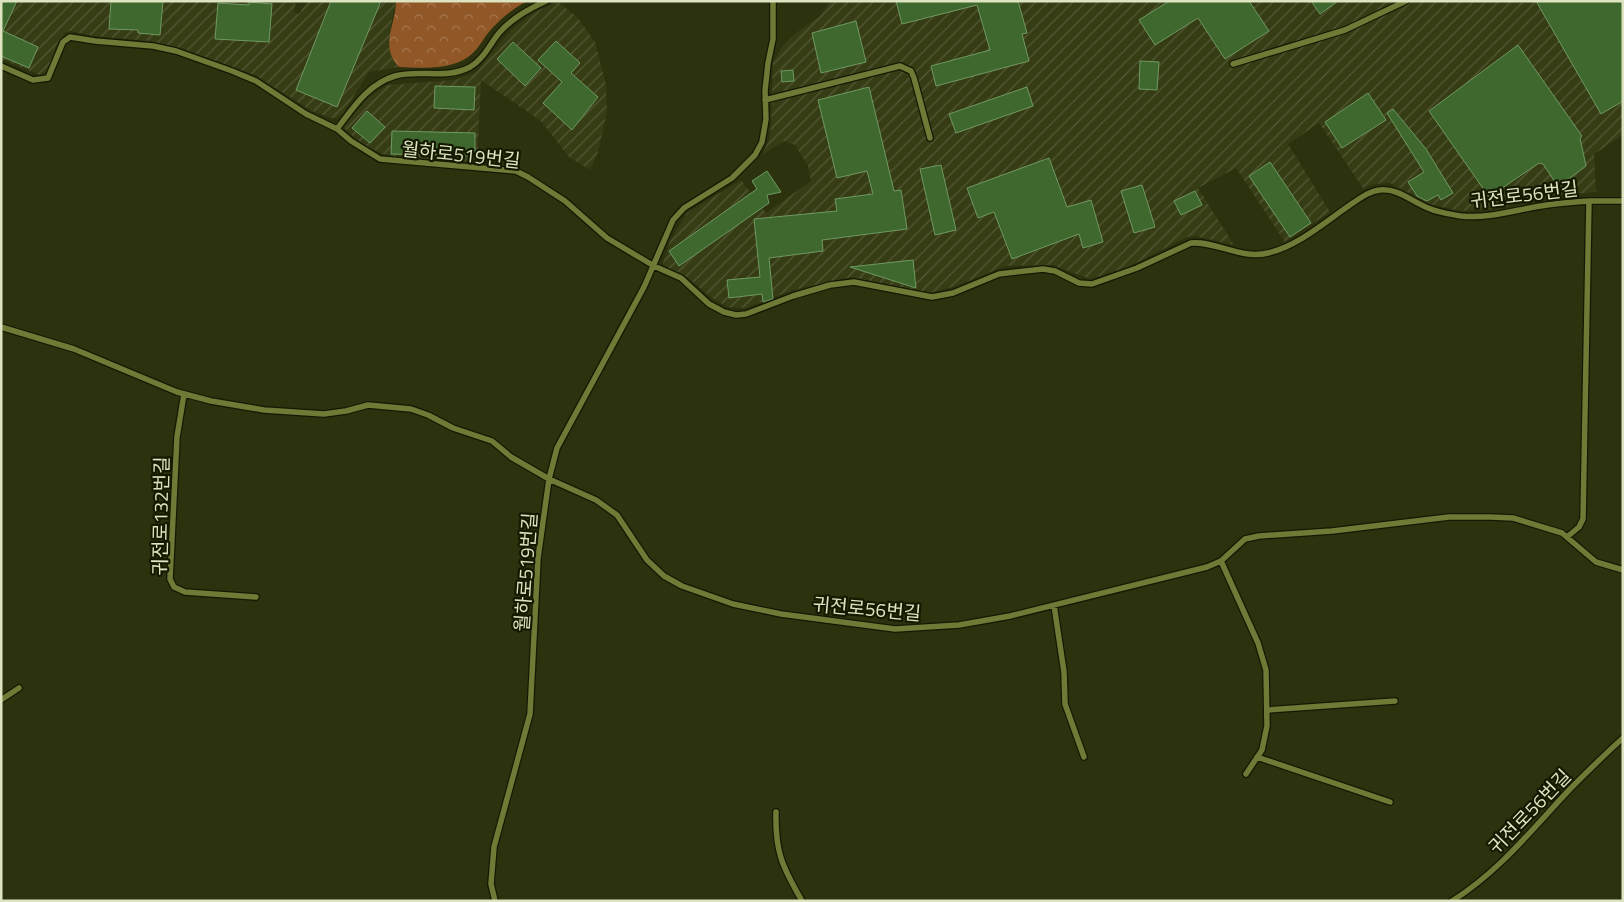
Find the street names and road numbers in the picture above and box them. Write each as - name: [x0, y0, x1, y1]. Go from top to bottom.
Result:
- street label: 월하로519번길: [400, 133, 522, 175]
- street label: 귀전로56번길: [1468, 173, 1580, 215]
- street label: 귀전로132번길: [144, 456, 176, 576]
- street label: 월하로519번길: [506, 511, 544, 633]
- street label: 귀전로56번길: [812, 589, 922, 627]
- street label: 귀전로56번길: [1481, 762, 1577, 860]

